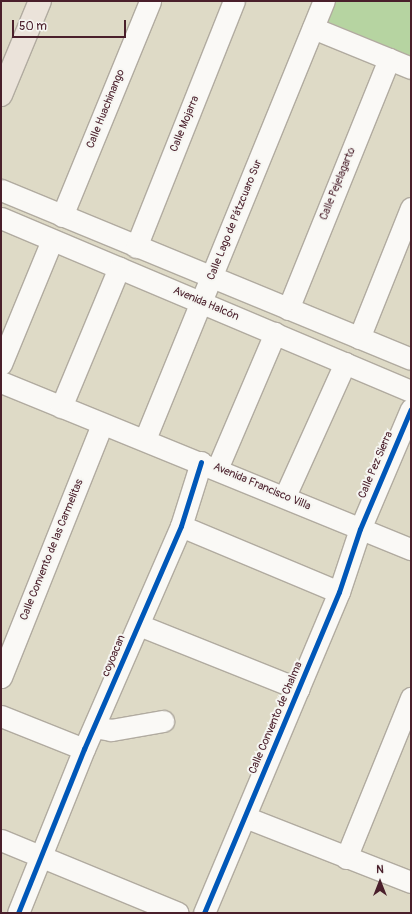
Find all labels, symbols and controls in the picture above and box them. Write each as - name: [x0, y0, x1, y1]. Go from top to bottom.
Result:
- scale bar: [14, 12, 128, 38]
- text: 50 m: [19, 19, 47, 34]
- street label: Calle Huachinango: [84, 68, 128, 150]
- street label: Calle Mojarra: [168, 94, 202, 154]
- street label: Calle Pejelagarto: [317, 146, 359, 222]
- street label: Calle Lago de Pátzcuaro Sur: [205, 158, 265, 282]
- street label: Avenida Halcón: [171, 284, 241, 324]
- street label: Calle Pez Sierra: [356, 430, 396, 500]
- street label: Avenida Francisco Villa: [211, 461, 313, 513]
- street label: Calle Convento de las Carmelitas: [18, 477, 86, 623]
- street label: coyoacan: [99, 633, 129, 679]
- street label: Calle Convento de Chalma: [246, 660, 306, 776]
- north arrow: [360, 862, 400, 902]
- text: N: [376, 863, 384, 876]

